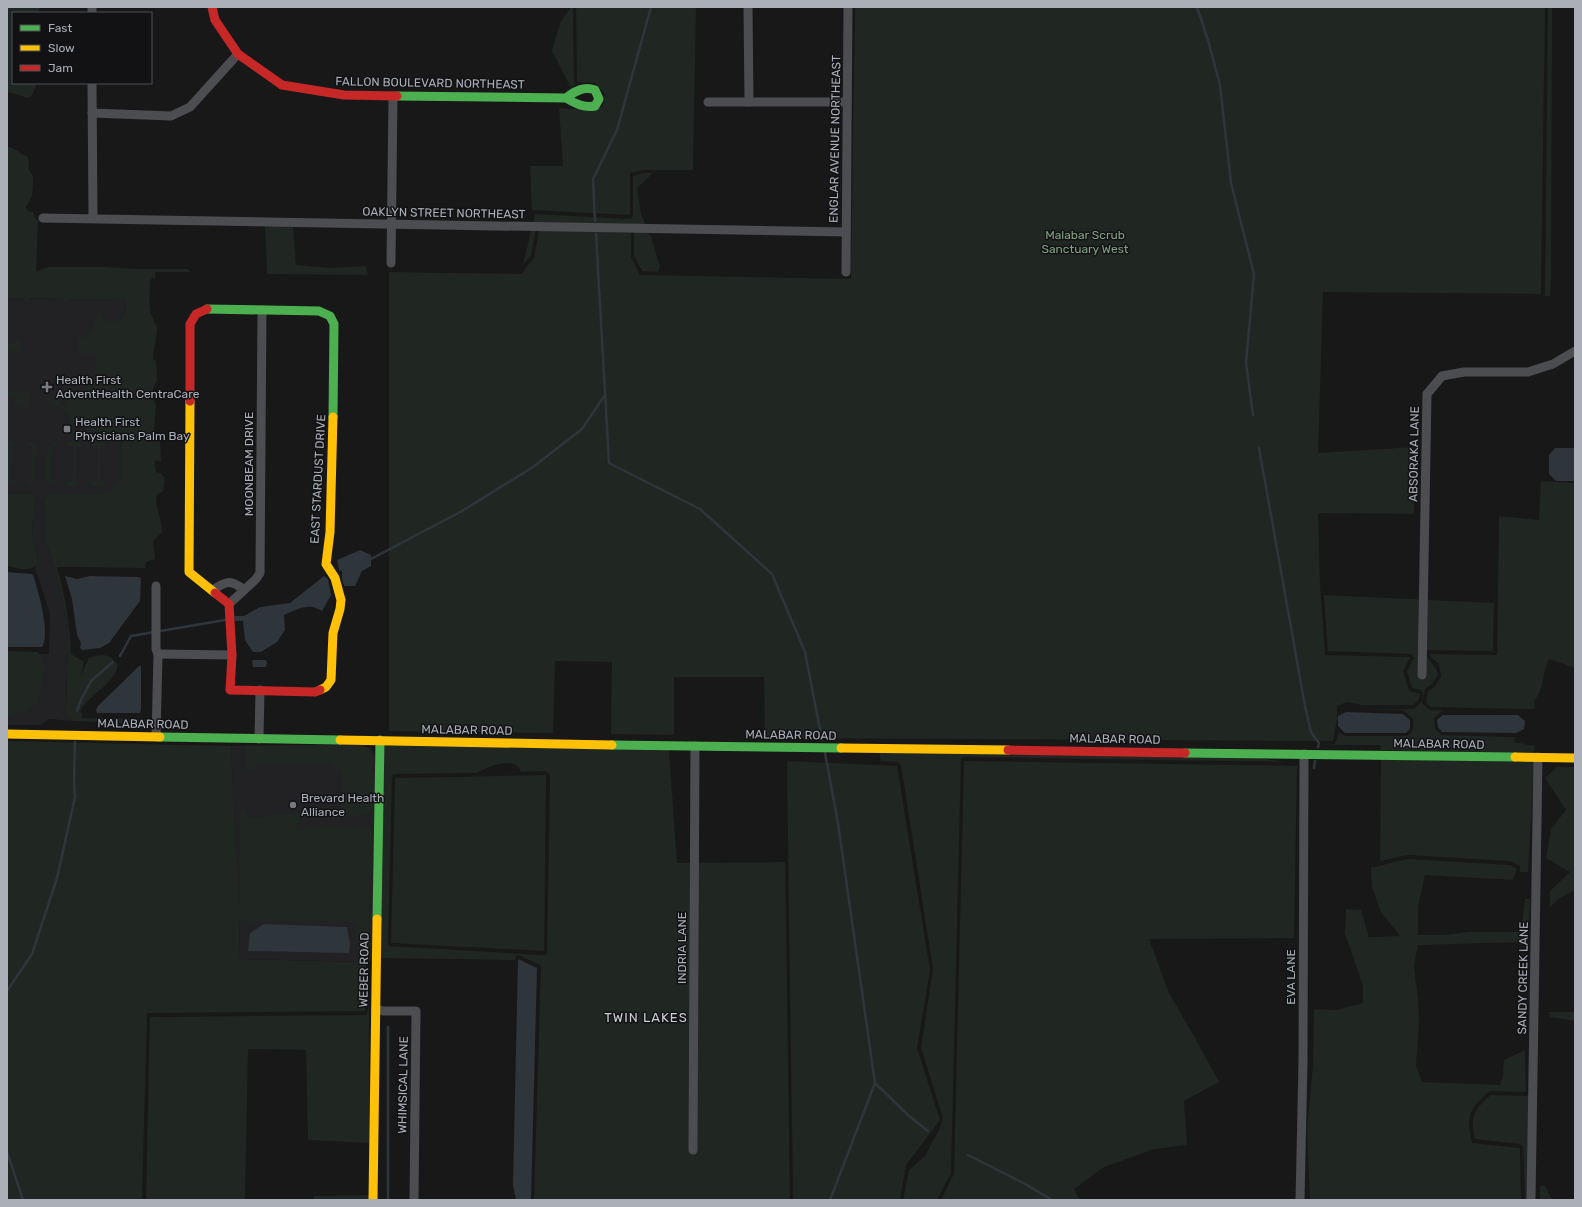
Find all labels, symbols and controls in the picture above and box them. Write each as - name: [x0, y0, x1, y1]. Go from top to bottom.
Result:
- legend: [12, 12, 152, 84]
- text: Fast: [48, 21, 72, 35]
- text: Slow: [48, 41, 75, 55]
- street label: ENGLAR AVENUE NORTHEAST: [827, 55, 843, 223]
- text: Jam: [48, 61, 73, 75]
- street label: FALLON BOULEVARD NORTHEAST: [335, 74, 525, 92]
- street label: OAKLYN STREET NORTHEAST: [362, 205, 526, 221]
- park label: Malabar Scrub Sanctuary West: [1041, 228, 1129, 256]
- place label: Health First AdventHealth CentraCare: [56, 373, 200, 401]
- marker: Health First AdventHealth CentraCare: [41, 381, 53, 393]
- street label: ABSORAKA LANE: [1406, 406, 1422, 502]
- street label: MOONBEAM DRIVE: [242, 412, 256, 516]
- street label: EAST STARDUST DRIVE: [308, 414, 328, 544]
- place label: Health First Physicians Palm Bay: [75, 415, 190, 443]
- marker: Health First Physicians Palm Bay: [62, 424, 72, 434]
- street label: MALABAR ROAD: [97, 716, 189, 732]
- street label: MALABAR ROAD: [421, 722, 513, 738]
- street label: MALABAR ROAD: [745, 727, 837, 743]
- street label: MALABAR ROAD: [1069, 731, 1161, 747]
- street label: MALABAR ROAD: [1393, 736, 1485, 752]
- place label: Brevard Health Alliance: [301, 791, 384, 819]
- marker: Brevard Health Alliance: [288, 800, 298, 810]
- street label: INDRIA LANE: [675, 912, 689, 984]
- street label: SANDY CREEK LANE: [1515, 921, 1531, 1035]
- street label: WEBER ROAD: [356, 932, 372, 1008]
- street label: EVA LANE: [1284, 949, 1298, 1005]
- district label: TWIN LAKES: [604, 1010, 688, 1025]
- street label: WHIMSICAL LANE: [395, 1036, 411, 1134]

